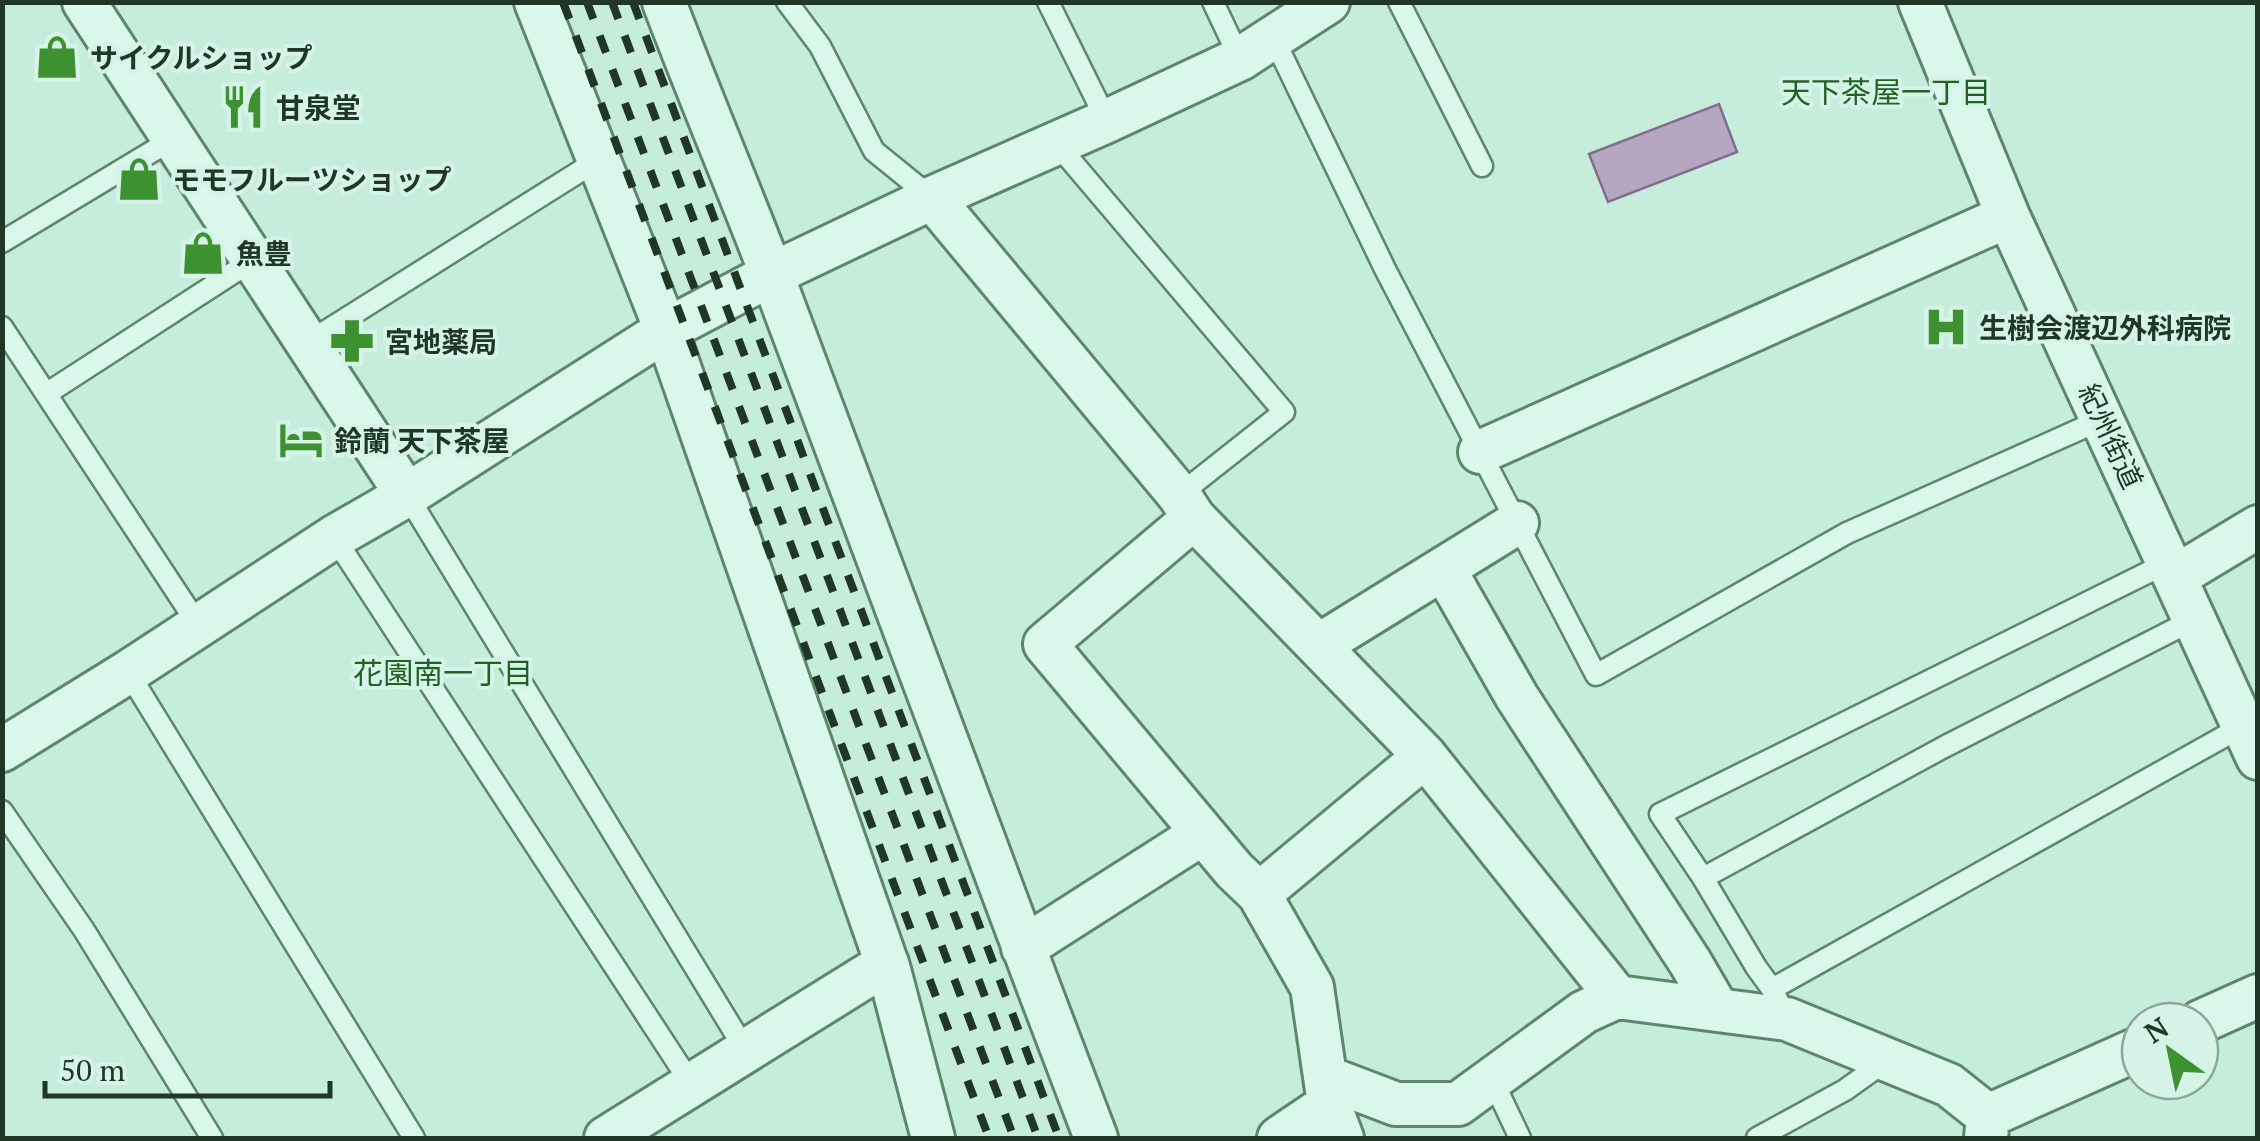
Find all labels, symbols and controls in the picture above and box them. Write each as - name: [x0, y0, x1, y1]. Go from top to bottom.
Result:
- shop icon: サイクルショップ: [33, 33, 81, 81]
- place label: サイクルショップ: [90, 39, 313, 76]
- district label: 天下茶屋一丁目: [1781, 72, 1991, 112]
- restaurant icon: 甘泉堂: [219, 83, 267, 131]
- place label: 甘泉堂: [276, 89, 360, 126]
- shop icon: モモフルーツショップ: [115, 155, 163, 203]
- place label: モモフルーツショップ: [172, 161, 451, 198]
- shop icon: 魚豊: [179, 229, 227, 277]
- place label: 魚豊: [236, 235, 292, 272]
- hospital icon: 生樹会渡辺外科病院: [1922, 303, 1970, 351]
- place label: 生樹会渡辺外科病院: [1979, 309, 2231, 346]
- pharmacy icon: 宮地薬局: [328, 317, 376, 365]
- place label: 宮地薬局: [385, 323, 497, 360]
- street label: 紀州街道: [2071, 377, 2151, 495]
- hotel icon: 鈴蘭 天下茶屋: [277, 416, 325, 464]
- place label: 鈴蘭 天下茶屋: [334, 422, 510, 459]
- district label: 花園南一丁目: [353, 653, 533, 693]
- north arrow: [2120, 1001, 2220, 1101]
- text: N: [2137, 1008, 2175, 1051]
- scale bar: [45, 1036, 330, 1098]
- text: 50 m: [60, 1050, 125, 1090]

